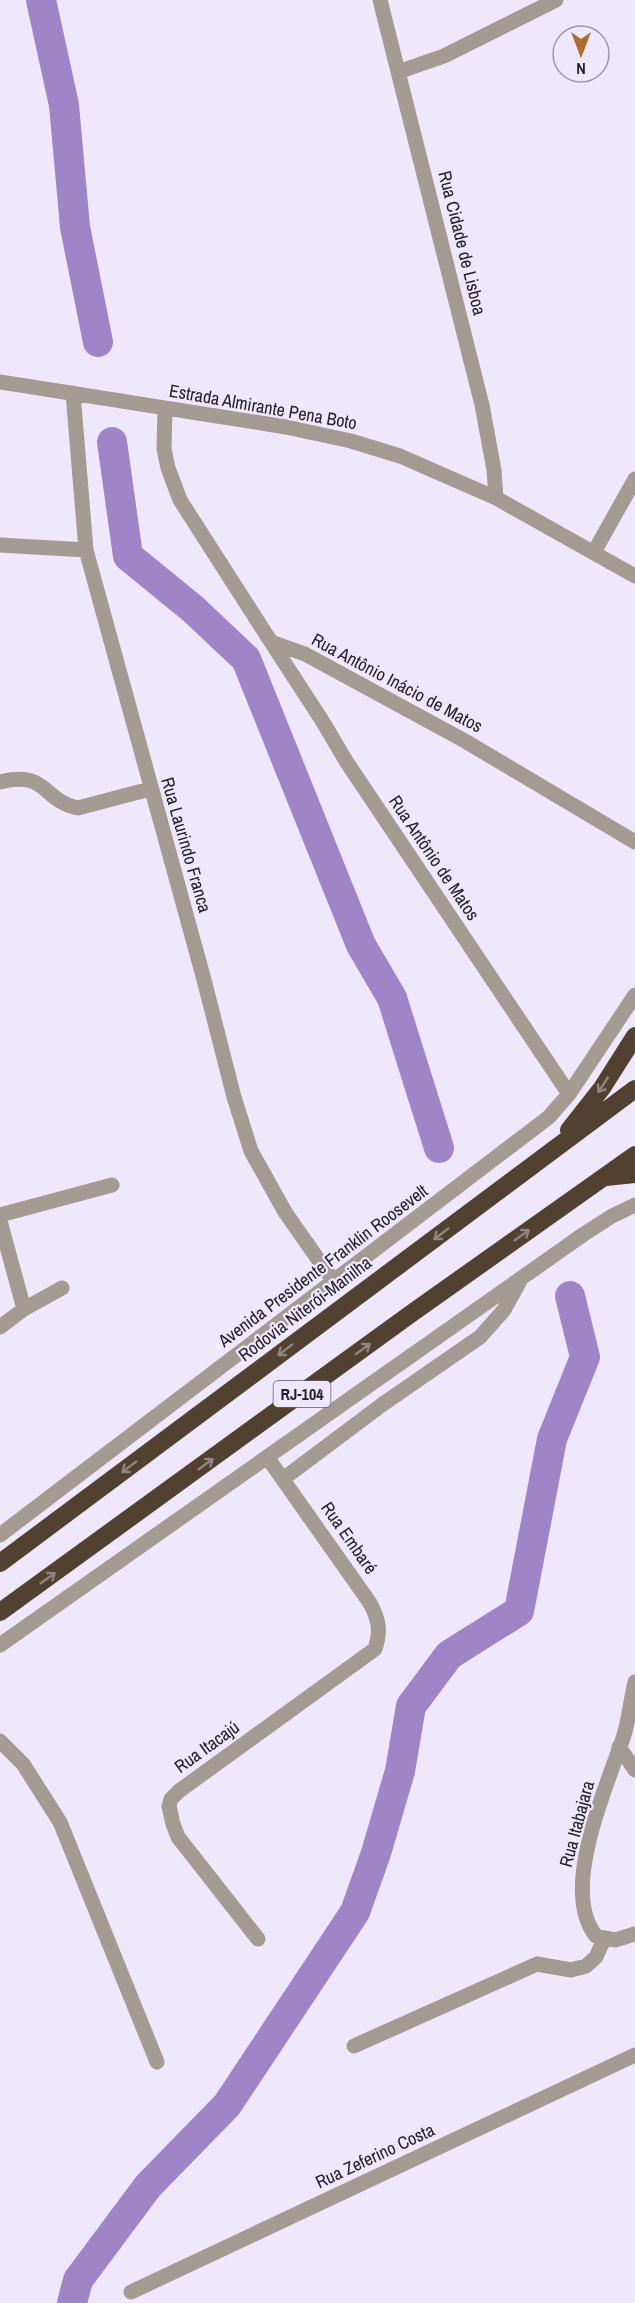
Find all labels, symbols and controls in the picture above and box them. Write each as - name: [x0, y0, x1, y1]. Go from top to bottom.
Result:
- north arrow: [551, 24, 611, 84]
- text: N: [576, 58, 586, 80]
- street label: Rua Cidade de Lisboa: [432, 168, 492, 318]
- street label: Estrada Almirante Pena Boto: [167, 378, 359, 435]
- street label: Rua Antônio Inácio de Matos: [307, 627, 487, 738]
- street label: Rua Laurindo Franca: [155, 774, 218, 915]
- street label: Rua Antônio de Matos: [383, 790, 486, 925]
- one-way arrow: [597, 1076, 609, 1093]
- street label: Avenida Presidente Franklin Roosevelt: [212, 1178, 433, 1353]
- one-way arrow: [434, 1227, 450, 1240]
- one-way arrow: [513, 1229, 529, 1241]
- street label: Rodovia Niterói-Manilha: [233, 1250, 376, 1367]
- one-way arrow: [355, 1343, 371, 1355]
- one-way arrow: [278, 1344, 294, 1357]
- road number: RJ-104: [274, 1381, 330, 1407]
- one-way arrow: [197, 1458, 213, 1470]
- one-way arrow: [121, 1460, 137, 1473]
- street label: Rua Embaré: [315, 1497, 383, 1579]
- one-way arrow: [39, 1572, 55, 1584]
- street label: Rua Itacajú: [169, 1715, 244, 1779]
- street label: Rua Itabajara: [553, 1778, 600, 1870]
- street label: Rua Zeferino Costa: [311, 2117, 438, 2194]

